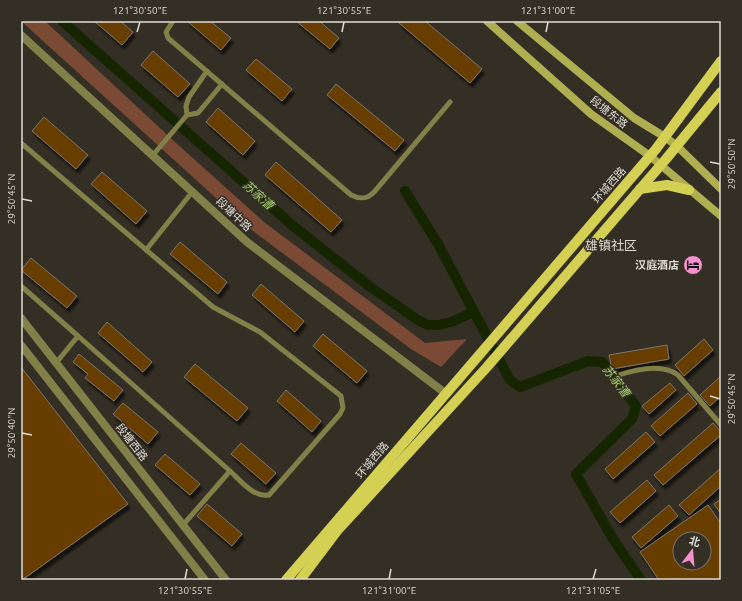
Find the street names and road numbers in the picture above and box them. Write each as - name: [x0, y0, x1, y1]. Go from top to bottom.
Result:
- street label: 段塘东路: [588, 94, 630, 130]
- street label: 环城西路: [590, 164, 628, 206]
- street label: 段塘中路: [214, 195, 254, 233]
- street label: 段塘西路: [114, 421, 150, 463]
- street label: 环城西路: [353, 439, 391, 481]

